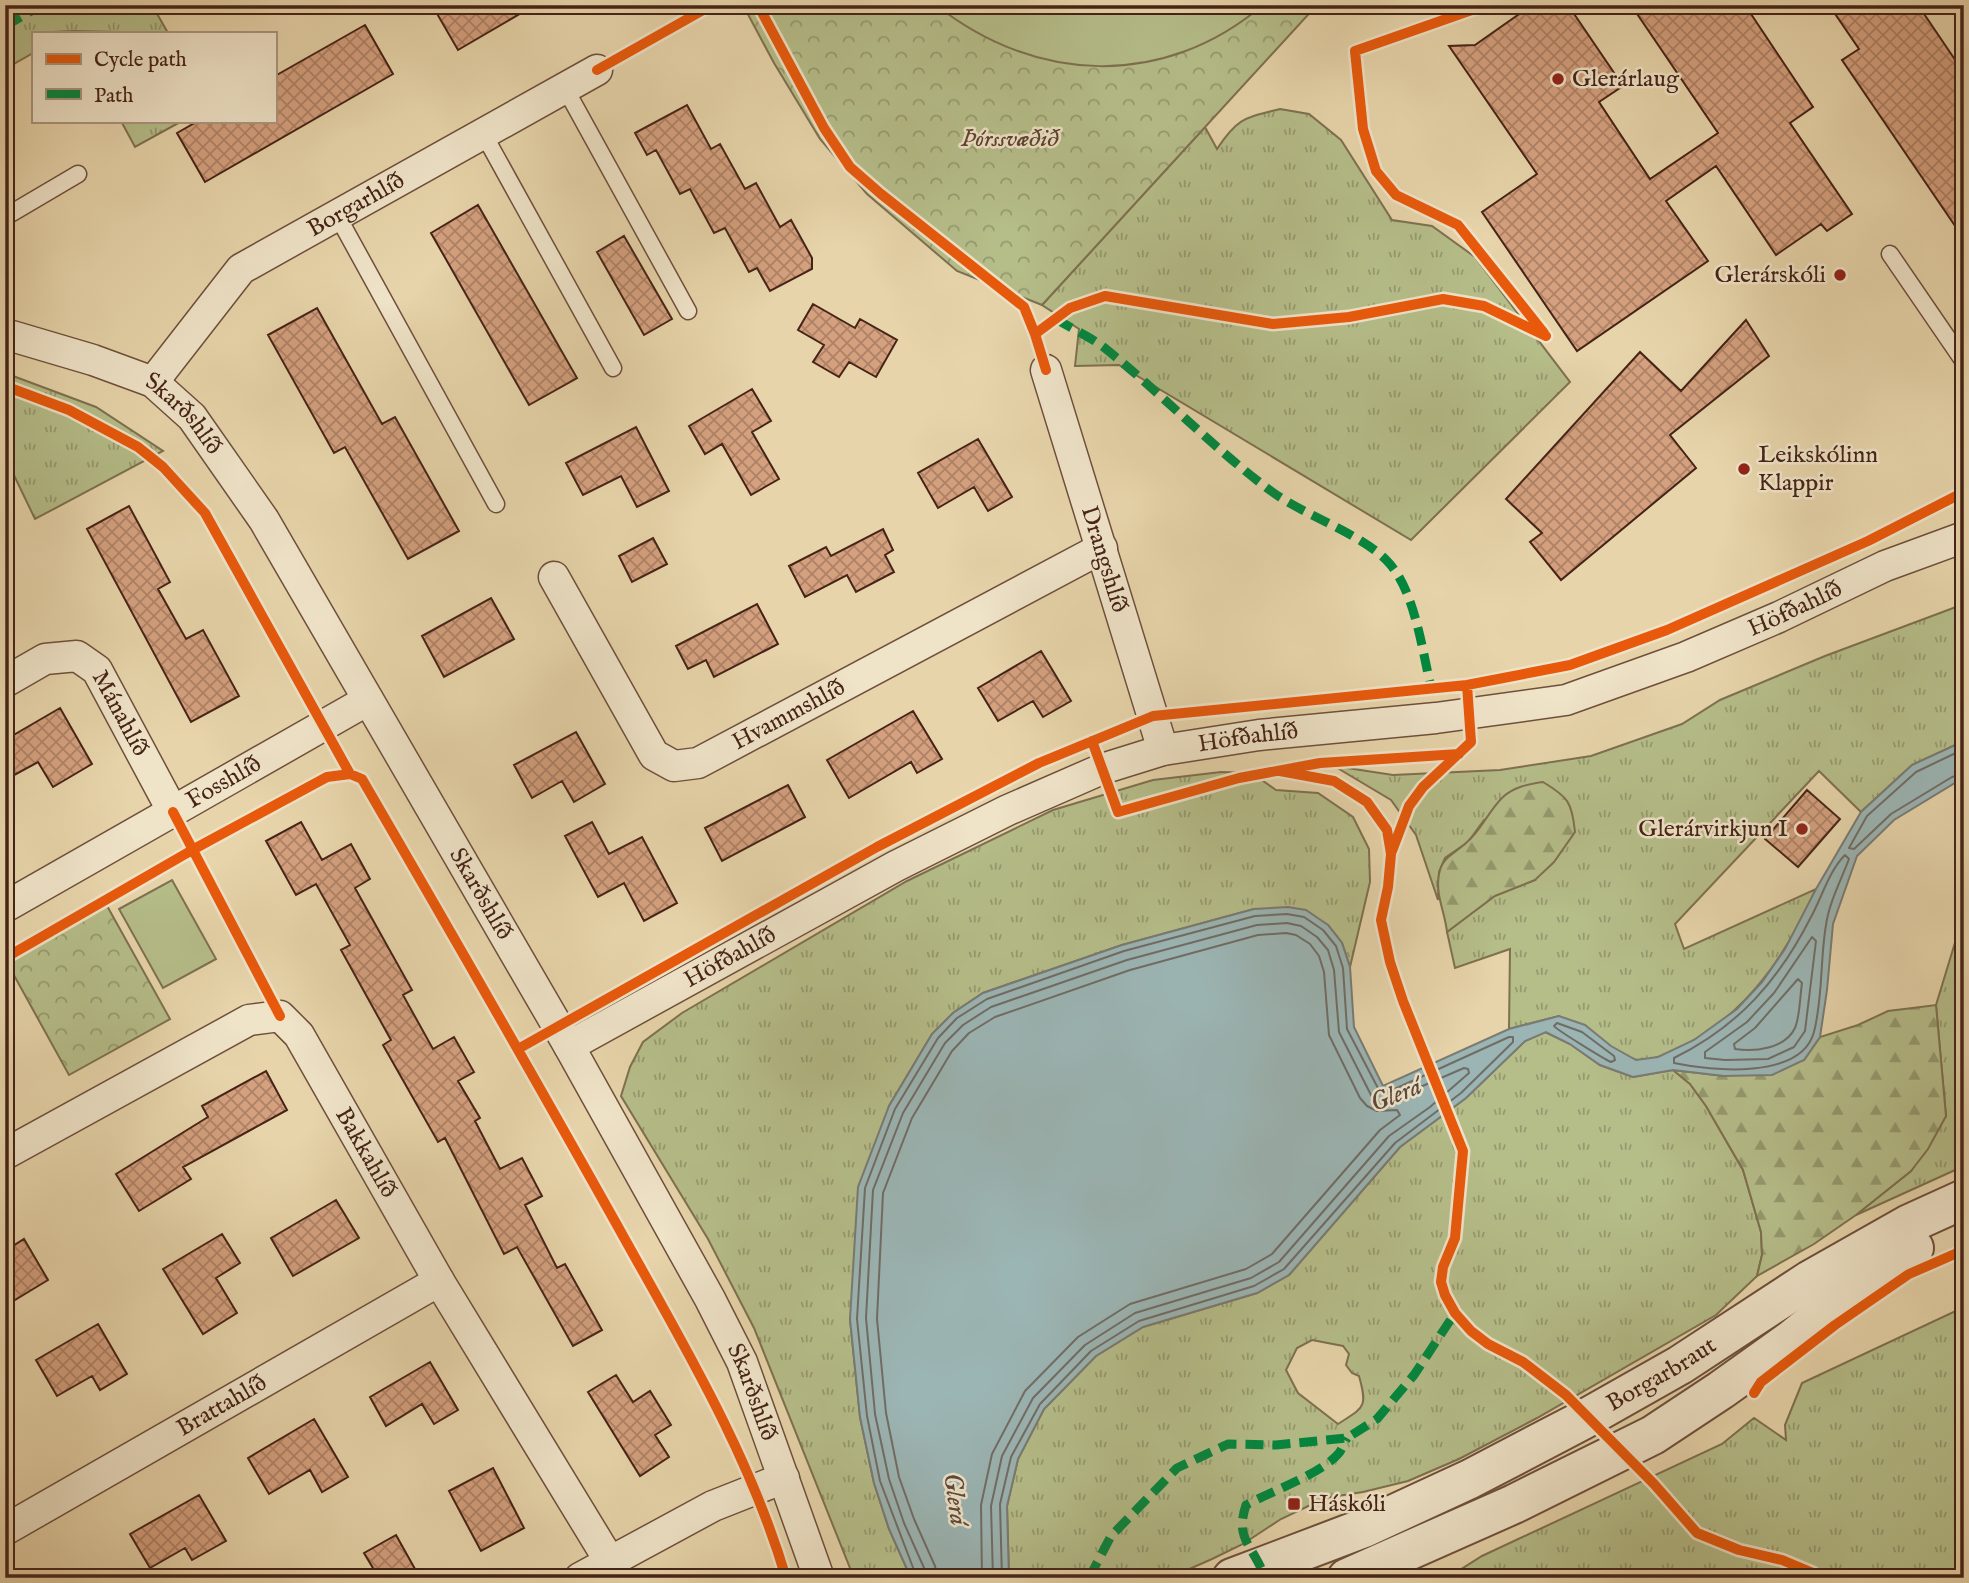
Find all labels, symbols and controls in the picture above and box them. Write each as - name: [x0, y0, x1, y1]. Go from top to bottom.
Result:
- legend: [32, 32, 276, 122]
- text: Cycle path: [94, 47, 187, 74]
- place label: Glerárlaug: [1572, 64, 1680, 95]
- marker: Glerárlaug: [1550, 71, 1566, 87]
- text: Path: [94, 83, 133, 110]
- park label: Þórssvæðið: [960, 124, 1061, 155]
- street label: Borgarhlíð: [302, 165, 410, 244]
- place label: Glerárskóli: [1715, 260, 1826, 291]
- marker: Glerárskóli: [1832, 267, 1848, 283]
- street label: Skarðshlíð: [141, 365, 229, 461]
- place label: Leikskólinn Klappir: [1758, 440, 1878, 499]
- marker: Leikskólinn Klappir: [1736, 461, 1752, 477]
- street label: Drangshlíð: [1073, 502, 1135, 616]
- street label: Höfðahlíð: [1743, 573, 1848, 644]
- street label: Mánahlíð: [85, 665, 156, 762]
- street label: Hvammshlíð: [727, 672, 851, 758]
- street label: Höfðahlíð: [1196, 716, 1300, 760]
- street label: Fosshlíð: [181, 748, 267, 816]
- place label: Glerárvirkjun I: [1638, 814, 1788, 845]
- marker: Glerárvirkjun I: [1794, 821, 1810, 837]
- street label: Skarðshlíð: [442, 842, 520, 946]
- street label: Höfðahlíð: [678, 919, 782, 995]
- water label: Glerá: [1365, 1069, 1429, 1120]
- street label: Bakkahlíð: [328, 1102, 404, 1204]
- street label: Borgarbraut: [1601, 1330, 1722, 1419]
- street label: Skarðshlíð: [720, 1338, 784, 1445]
- street label: Brattahlíð: [171, 1367, 273, 1444]
- water label: Glerá: [935, 1471, 975, 1530]
- place label: Háskóli: [1308, 1489, 1386, 1520]
- marker: Háskóli: [1286, 1496, 1302, 1512]

